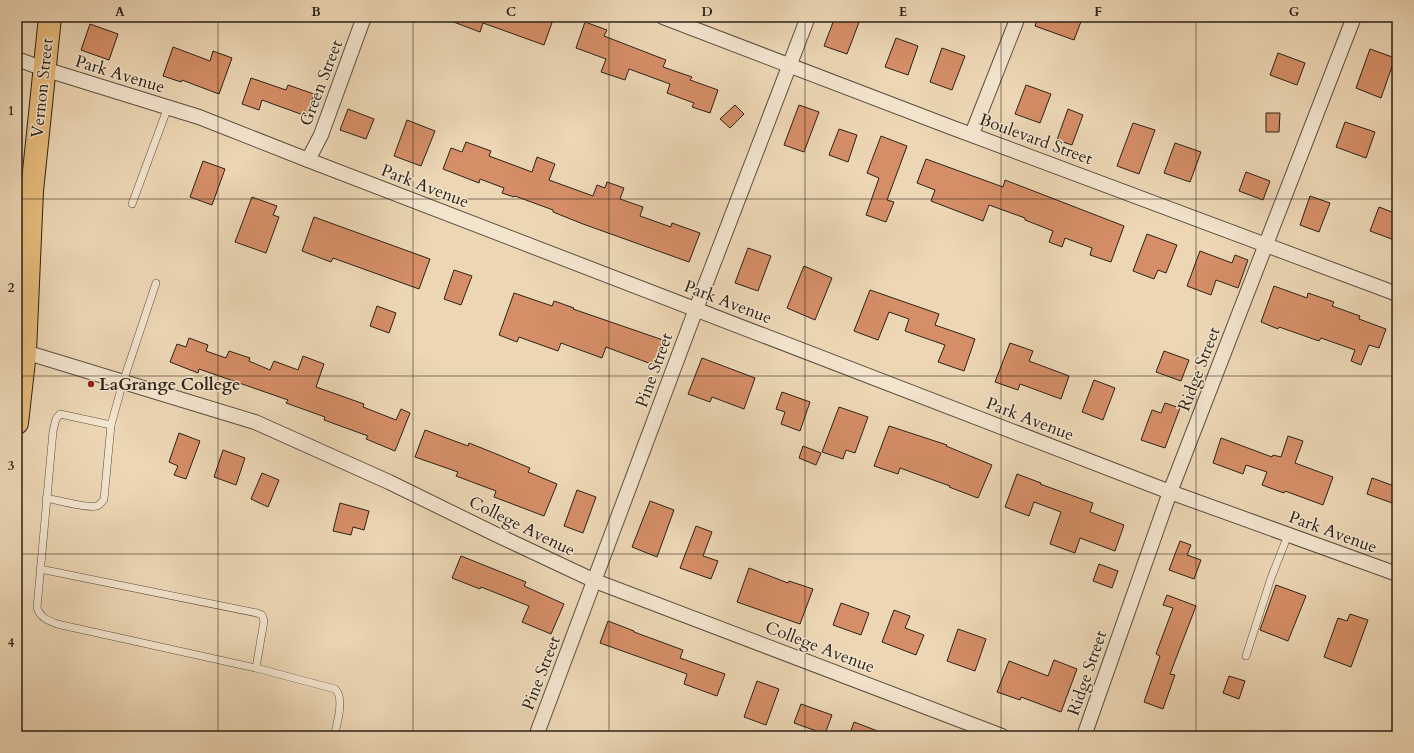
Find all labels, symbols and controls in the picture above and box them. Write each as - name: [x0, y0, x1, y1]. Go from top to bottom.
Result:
- text: A: [115, 3, 125, 21]
- text: B: [311, 3, 321, 21]
- text: C: [506, 3, 516, 21]
- text: D: [701, 3, 713, 21]
- text: E: [899, 3, 907, 21]
- text: F: [1094, 3, 1102, 21]
- text: G: [1289, 3, 1300, 21]
- street label: Vernon Street: [25, 36, 59, 139]
- street label: Green Street: [294, 36, 348, 129]
- street label: Park Avenue: [72, 49, 168, 99]
- text: 1: [8, 102, 14, 120]
- street label: Boulevard Street: [976, 108, 1096, 170]
- street label: Park Avenue: [378, 159, 472, 213]
- street label: Park Avenue: [681, 275, 775, 329]
- text: 2: [8, 279, 15, 297]
- street label: Ridge Street: [1172, 323, 1226, 414]
- street label: Pine Street: [630, 329, 678, 410]
- place label: LaGrange College: [99, 373, 240, 396]
- marker: LaGrange College: [86, 379, 96, 389]
- street label: Park Avenue: [983, 392, 1077, 446]
- text: 3: [8, 457, 15, 475]
- street label: College Avenue: [465, 490, 579, 562]
- street label: Park Avenue: [1286, 505, 1380, 559]
- street label: College Avenue: [762, 616, 878, 678]
- street label: Ridge Street: [1062, 627, 1112, 719]
- street label: Pine Street: [516, 632, 566, 713]
- text: 4: [8, 634, 15, 652]

